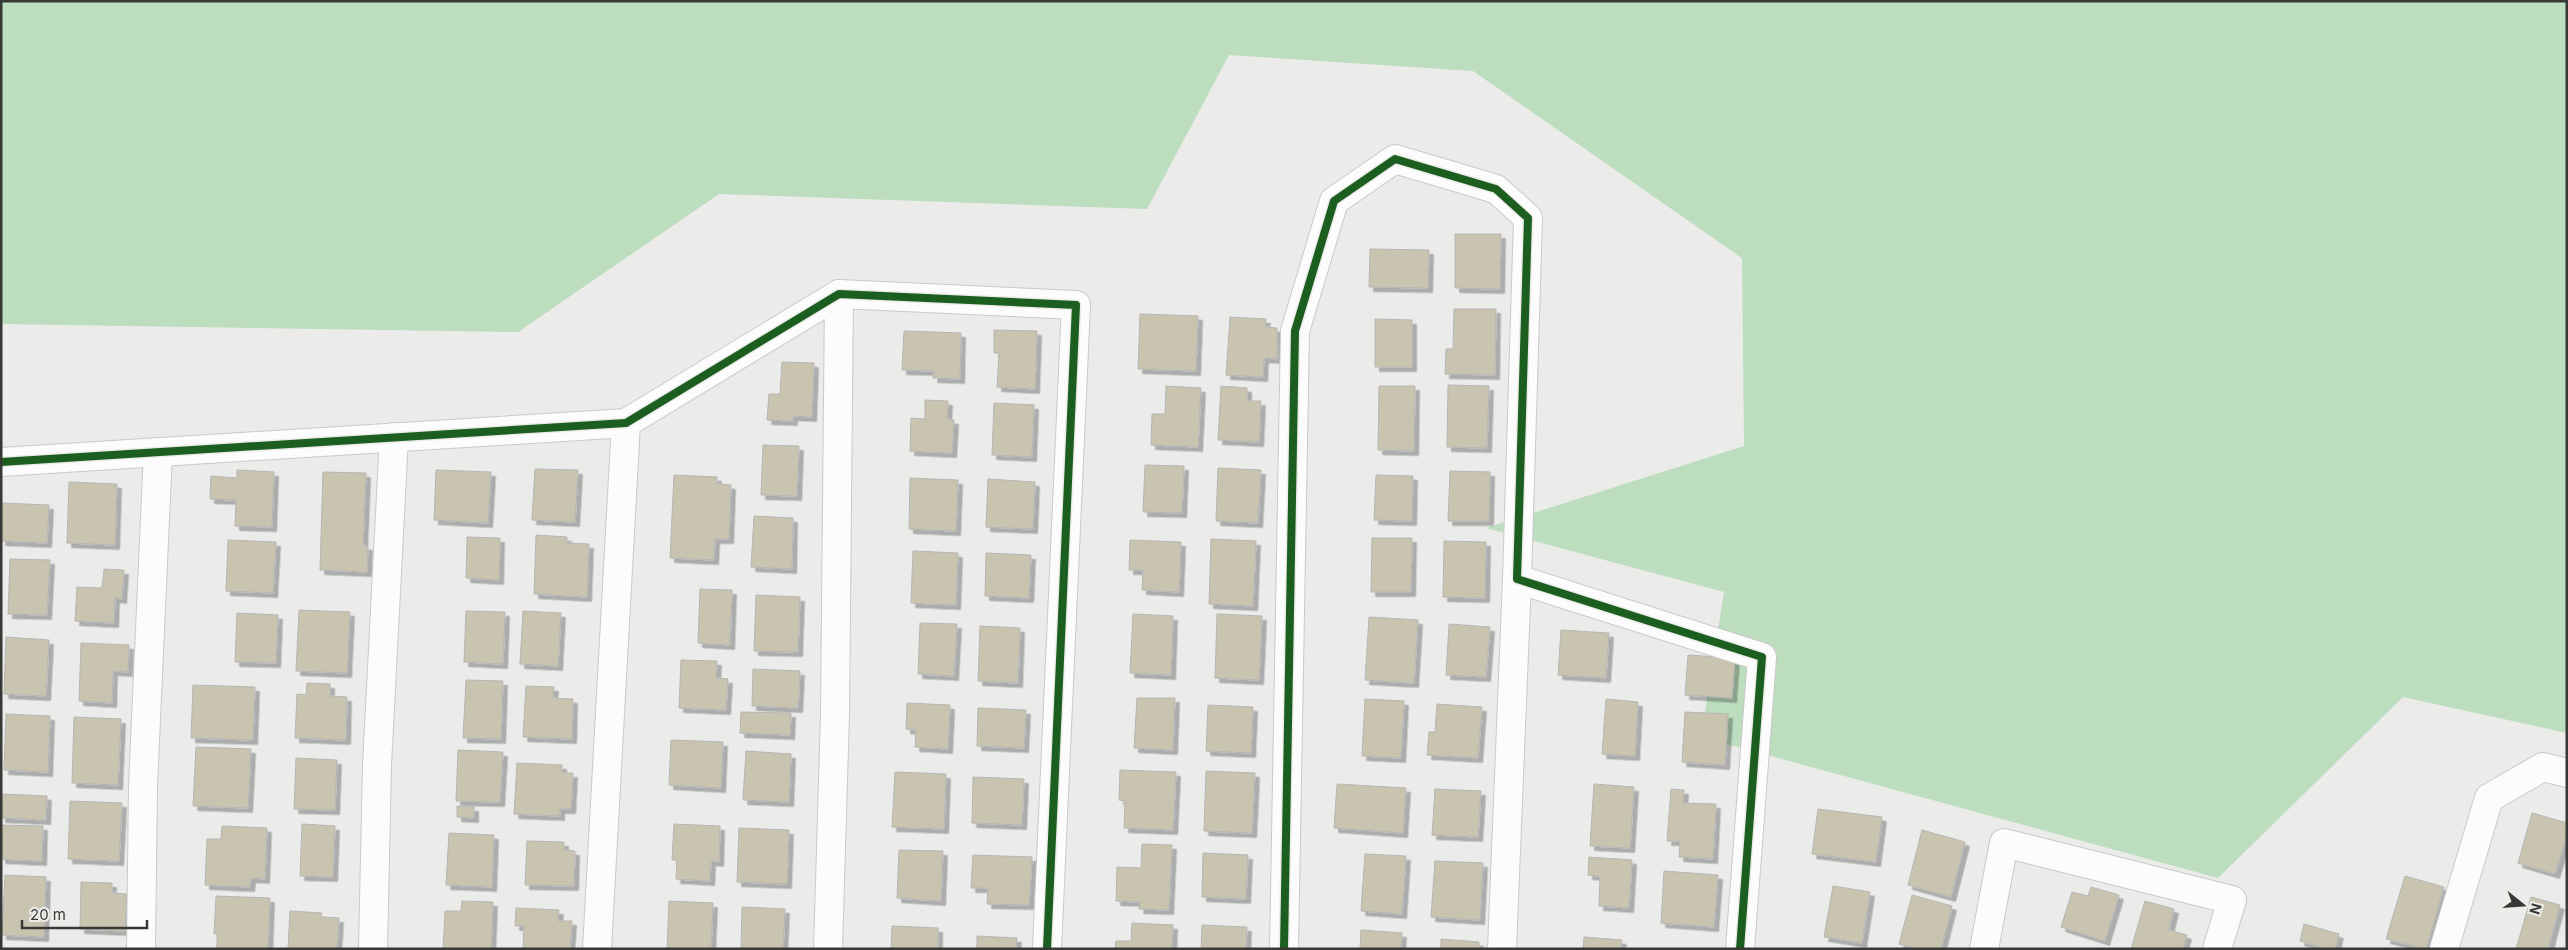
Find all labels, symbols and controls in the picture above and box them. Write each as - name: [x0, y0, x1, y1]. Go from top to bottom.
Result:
- north arrow: [2498, 880, 2548, 930]
- scale bar: [22, 898, 148, 930]
- text: N: [2526, 901, 2546, 917]
- text: 20 m: [30, 905, 66, 924]

